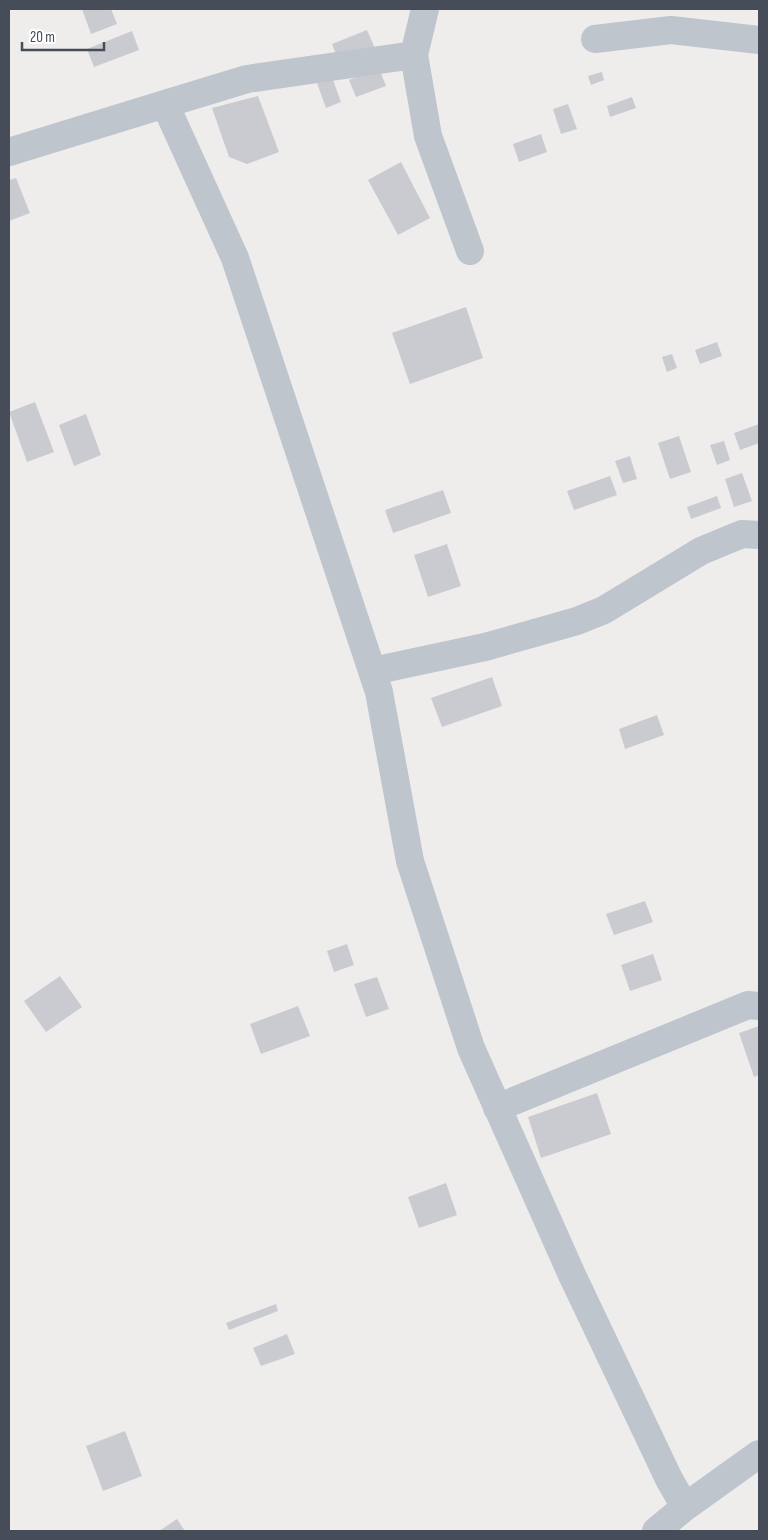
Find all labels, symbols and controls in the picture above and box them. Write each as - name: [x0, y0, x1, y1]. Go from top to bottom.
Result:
- scale bar: [22, 20, 105, 52]
- text: 20 m: [30, 28, 55, 47]

